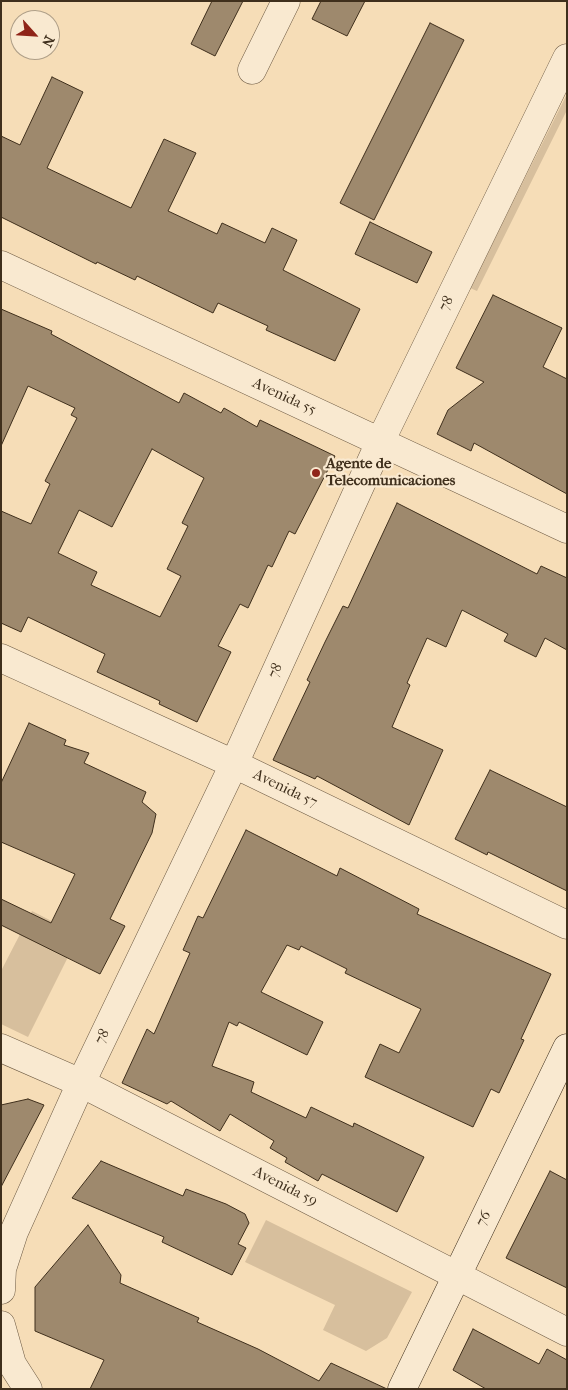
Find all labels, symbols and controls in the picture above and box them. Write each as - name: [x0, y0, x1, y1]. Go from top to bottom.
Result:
- north arrow: [10, 10, 60, 60]
- text: N: [38, 33, 58, 50]
- street label: 78: [436, 293, 458, 315]
- street label: Avenida 55: [249, 374, 319, 420]
- place label: Agente de Telecomunicaciones: [326, 455, 455, 490]
- marker: Agente de Telecomunicaciones: [310, 467, 322, 479]
- street label: 78: [265, 661, 287, 681]
- street label: Avenida 57: [250, 766, 320, 812]
- street label: 78: [92, 1026, 114, 1048]
- street label: Avenida 59: [250, 1163, 320, 1211]
- street label: 76: [473, 1208, 495, 1230]

